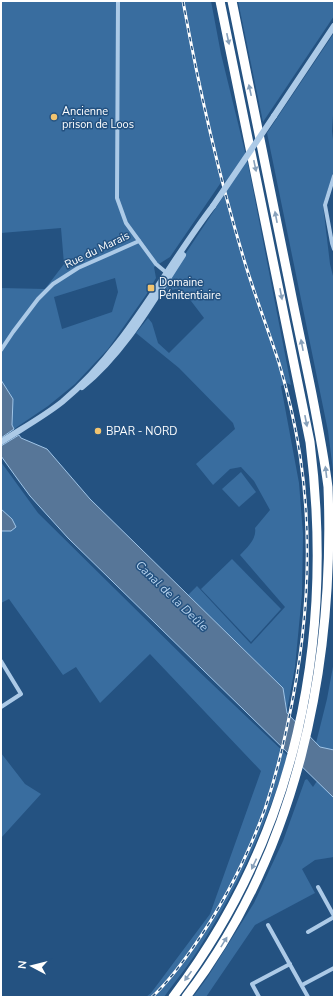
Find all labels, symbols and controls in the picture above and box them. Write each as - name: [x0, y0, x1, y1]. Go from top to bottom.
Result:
- one-way arrow: [226, 33, 232, 45]
- one-way arrow: [247, 84, 253, 96]
- place label: Ancienne prison de Loos: [62, 104, 134, 132]
- marker: Ancienne prison de Loos: [49, 112, 59, 122]
- one-way arrow: [252, 160, 258, 173]
- one-way arrow: [273, 211, 279, 223]
- street label: Rue du Marais: [62, 228, 132, 272]
- place label: Domaine Pénitentiaire: [159, 275, 221, 303]
- marker: Domaine Pénitentiaire: [146, 283, 156, 293]
- one-way arrow: [278, 288, 284, 300]
- one-way arrow: [298, 338, 304, 351]
- one-way arrow: [303, 415, 309, 427]
- place label: BPAR - NORD: [106, 424, 177, 439]
- marker: BPAR - NORD: [93, 426, 103, 436]
- one-way arrow: [323, 466, 329, 478]
- water label: Canal de la Deûle: [132, 557, 212, 635]
- one-way arrow: [251, 859, 257, 870]
- one-way arrow: [220, 937, 228, 947]
- north arrow: [12, 946, 52, 986]
- text: N: [15, 960, 31, 970]
- one-way arrow: [184, 971, 192, 982]

